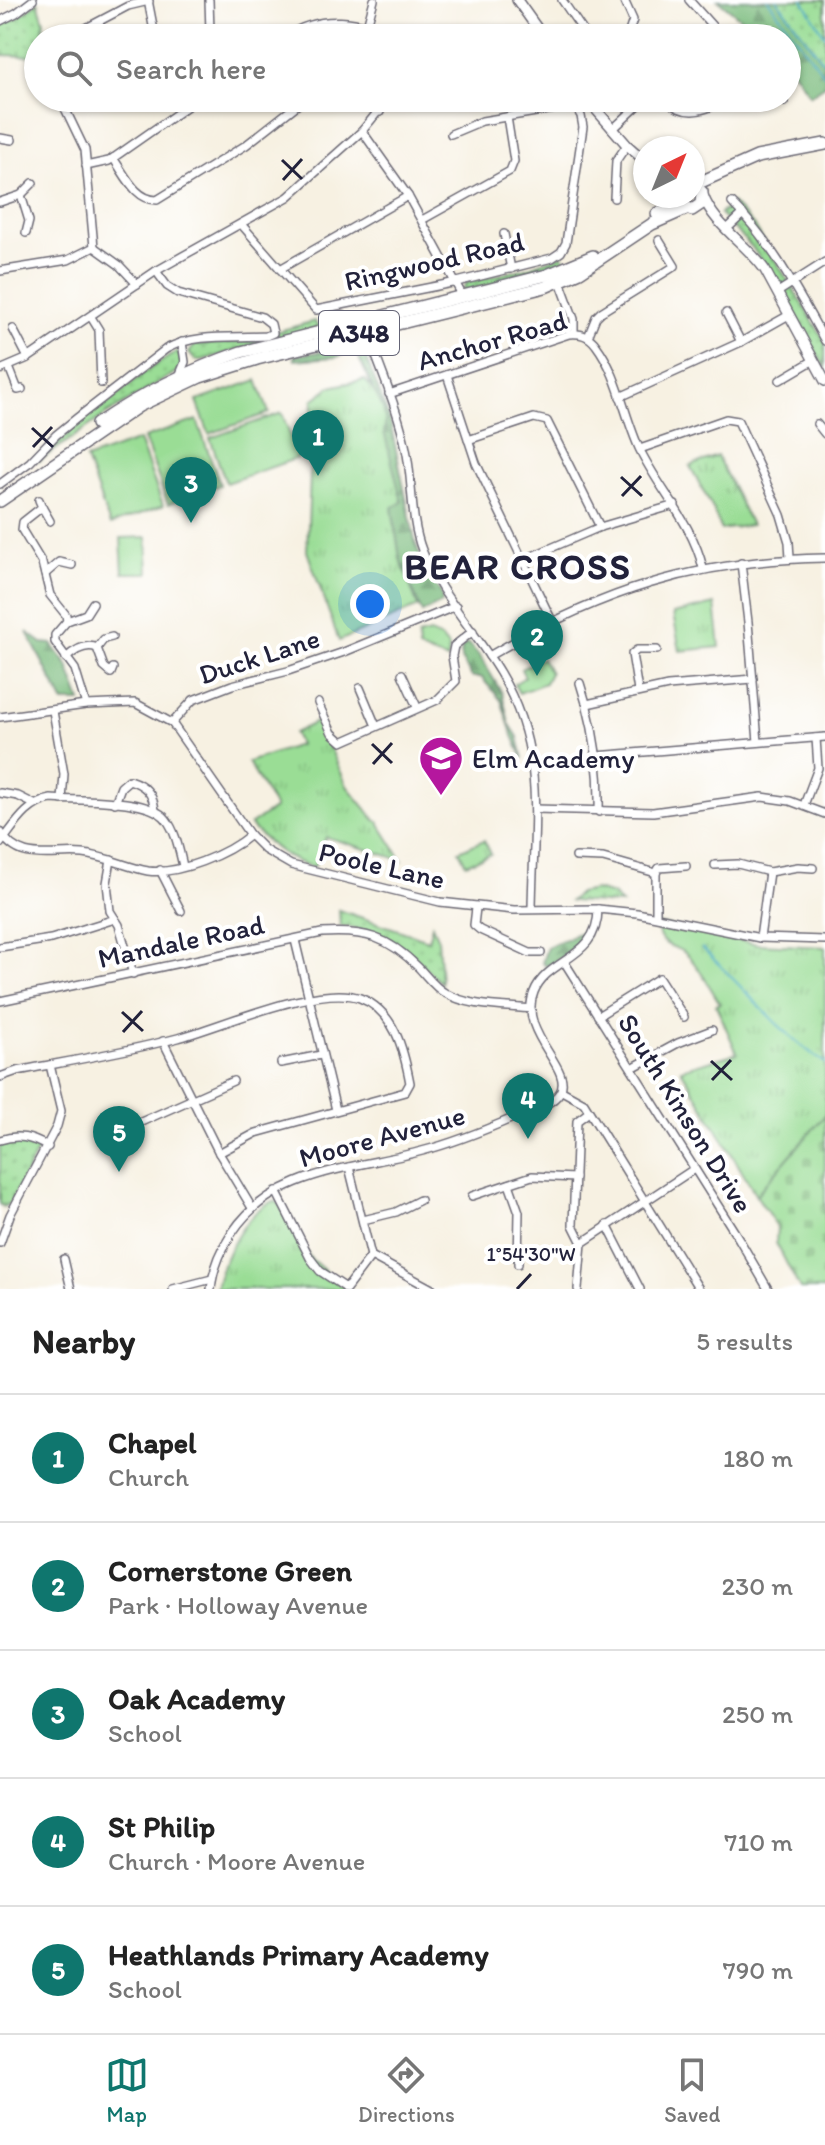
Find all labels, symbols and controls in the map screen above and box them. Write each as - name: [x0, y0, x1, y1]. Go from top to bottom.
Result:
- search box: [24, 24, 801, 112]
- icon: search: [52, 46, 96, 90]
- text: Search here: [116, 50, 266, 87]
- north arrow: [633, 136, 705, 208]
- street label: Ringwood Road: [341, 224, 527, 298]
- street label: Anchor Road: [413, 302, 571, 378]
- road number: A348: [319, 311, 399, 355]
- pin: 1: [292, 410, 344, 476]
- pin: 3: [165, 457, 217, 523]
- district label: BEAR CROSS: [404, 545, 632, 588]
- your location: [350, 584, 390, 624]
- pin: 2: [511, 610, 563, 676]
- street label: Duck Lane: [194, 621, 324, 691]
- school or university icon: Elm Academy: [417, 734, 465, 797]
- place label: Elm Academy: [472, 741, 634, 775]
- street label: Poole Lane: [316, 834, 448, 896]
- street label: Mandale Road: [95, 907, 268, 975]
- street label: South Kinson Drive: [611, 1007, 761, 1219]
- pin: 4: [502, 1073, 554, 1139]
- street label: Moore Avenue: [295, 1098, 469, 1174]
- pin: 5: [93, 1106, 145, 1172]
- text: 1°54'30"W: [486, 1242, 576, 1266]
- text: Nearby: [32, 1321, 135, 1362]
- text: 5 results: [696, 1325, 793, 1357]
- text: Chapel: [108, 1424, 197, 1461]
- text: 1: [52, 1442, 64, 1474]
- text: 180 m: [723, 1442, 793, 1474]
- text: Church: [108, 1461, 189, 1493]
- text: Cornerstone Green: [108, 1552, 352, 1589]
- text: 2: [51, 1570, 65, 1602]
- text: 230 m: [721, 1570, 793, 1602]
- text: Park · Holloway Avenue: [108, 1589, 368, 1621]
- text: Oak Academy: [108, 1680, 285, 1717]
- text: 3: [51, 1698, 65, 1730]
- text: 250 m: [722, 1698, 793, 1730]
- text: School: [108, 1717, 182, 1749]
- text: St Philip: [108, 1808, 215, 1845]
- text: 4: [50, 1826, 66, 1858]
- text: 710 m: [724, 1826, 793, 1858]
- text: Church · Moore Avenue: [108, 1845, 365, 1877]
- text: Heathlands Primary Academy: [108, 1936, 488, 1973]
- text: 5: [51, 1954, 65, 1986]
- text: 790 m: [723, 1954, 793, 1986]
- text: School: [108, 1973, 182, 2005]
- tab: Map: [105, 2053, 149, 2128]
- tab: Directions: [358, 2053, 455, 2128]
- tab: Saved: [664, 2053, 720, 2128]

